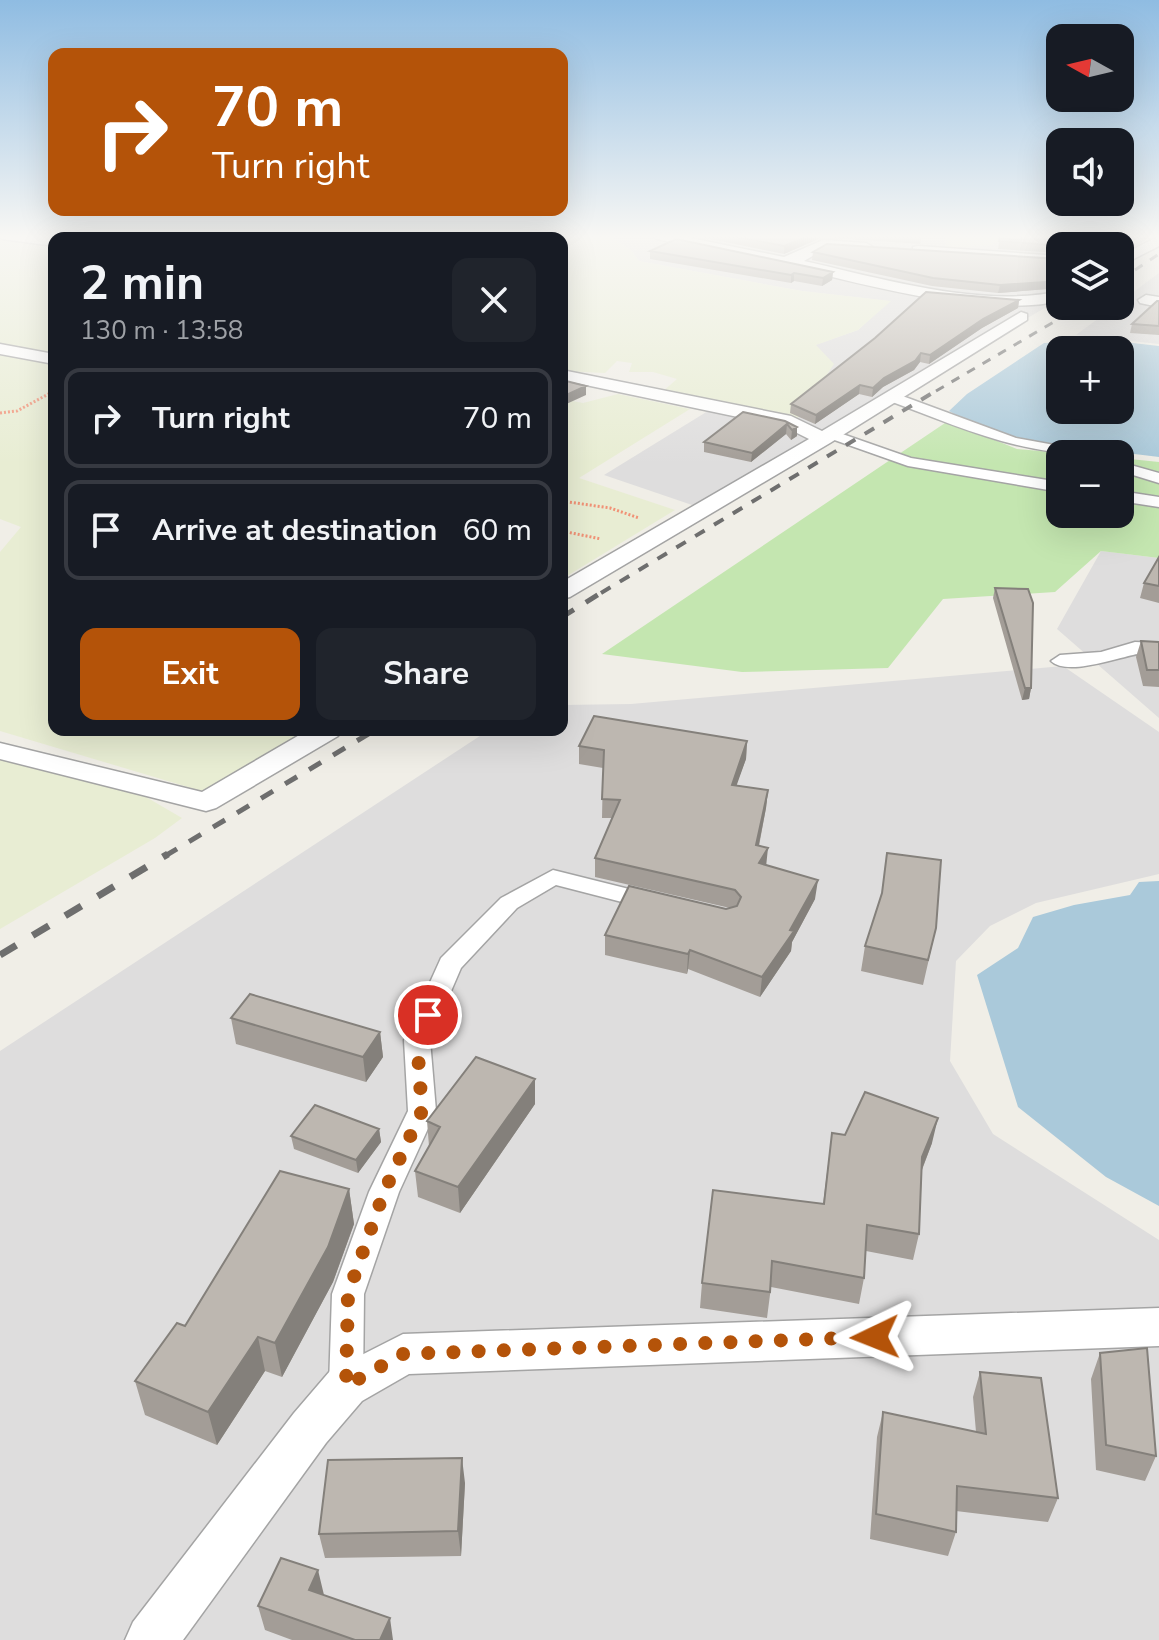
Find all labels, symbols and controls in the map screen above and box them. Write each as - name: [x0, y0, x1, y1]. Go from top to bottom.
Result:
- north arrow: [1046, 24, 1134, 112]
- map controls: [1046, 24, 1134, 528]
- text: 70 m: [212, 69, 343, 146]
- icon: right: [80, 80, 184, 184]
- button: sound: [1046, 128, 1134, 216]
- text: Turn right: [212, 142, 369, 191]
- button: layers: [1046, 232, 1134, 320]
- text: 2 min: [80, 250, 204, 316]
- button: close: [452, 258, 536, 342]
- text: 130 m · 13:58: [80, 313, 243, 348]
- button: +: [1046, 336, 1134, 424]
- icon: right: [84, 396, 128, 440]
- text: Turn right: [152, 398, 290, 439]
- text: 70 m: [463, 398, 532, 439]
- button: −: [1046, 440, 1134, 528]
- icon: arrive: [84, 508, 128, 552]
- text: Arrive at destination: [152, 510, 437, 551]
- text: 60 m: [463, 510, 532, 551]
- button: Exit: [80, 628, 300, 720]
- button: Share: [316, 628, 536, 720]
- pin: [394, 981, 462, 1049]
- icon: arrive: [406, 993, 450, 1037]
- position arrow: [833, 1295, 917, 1379]

